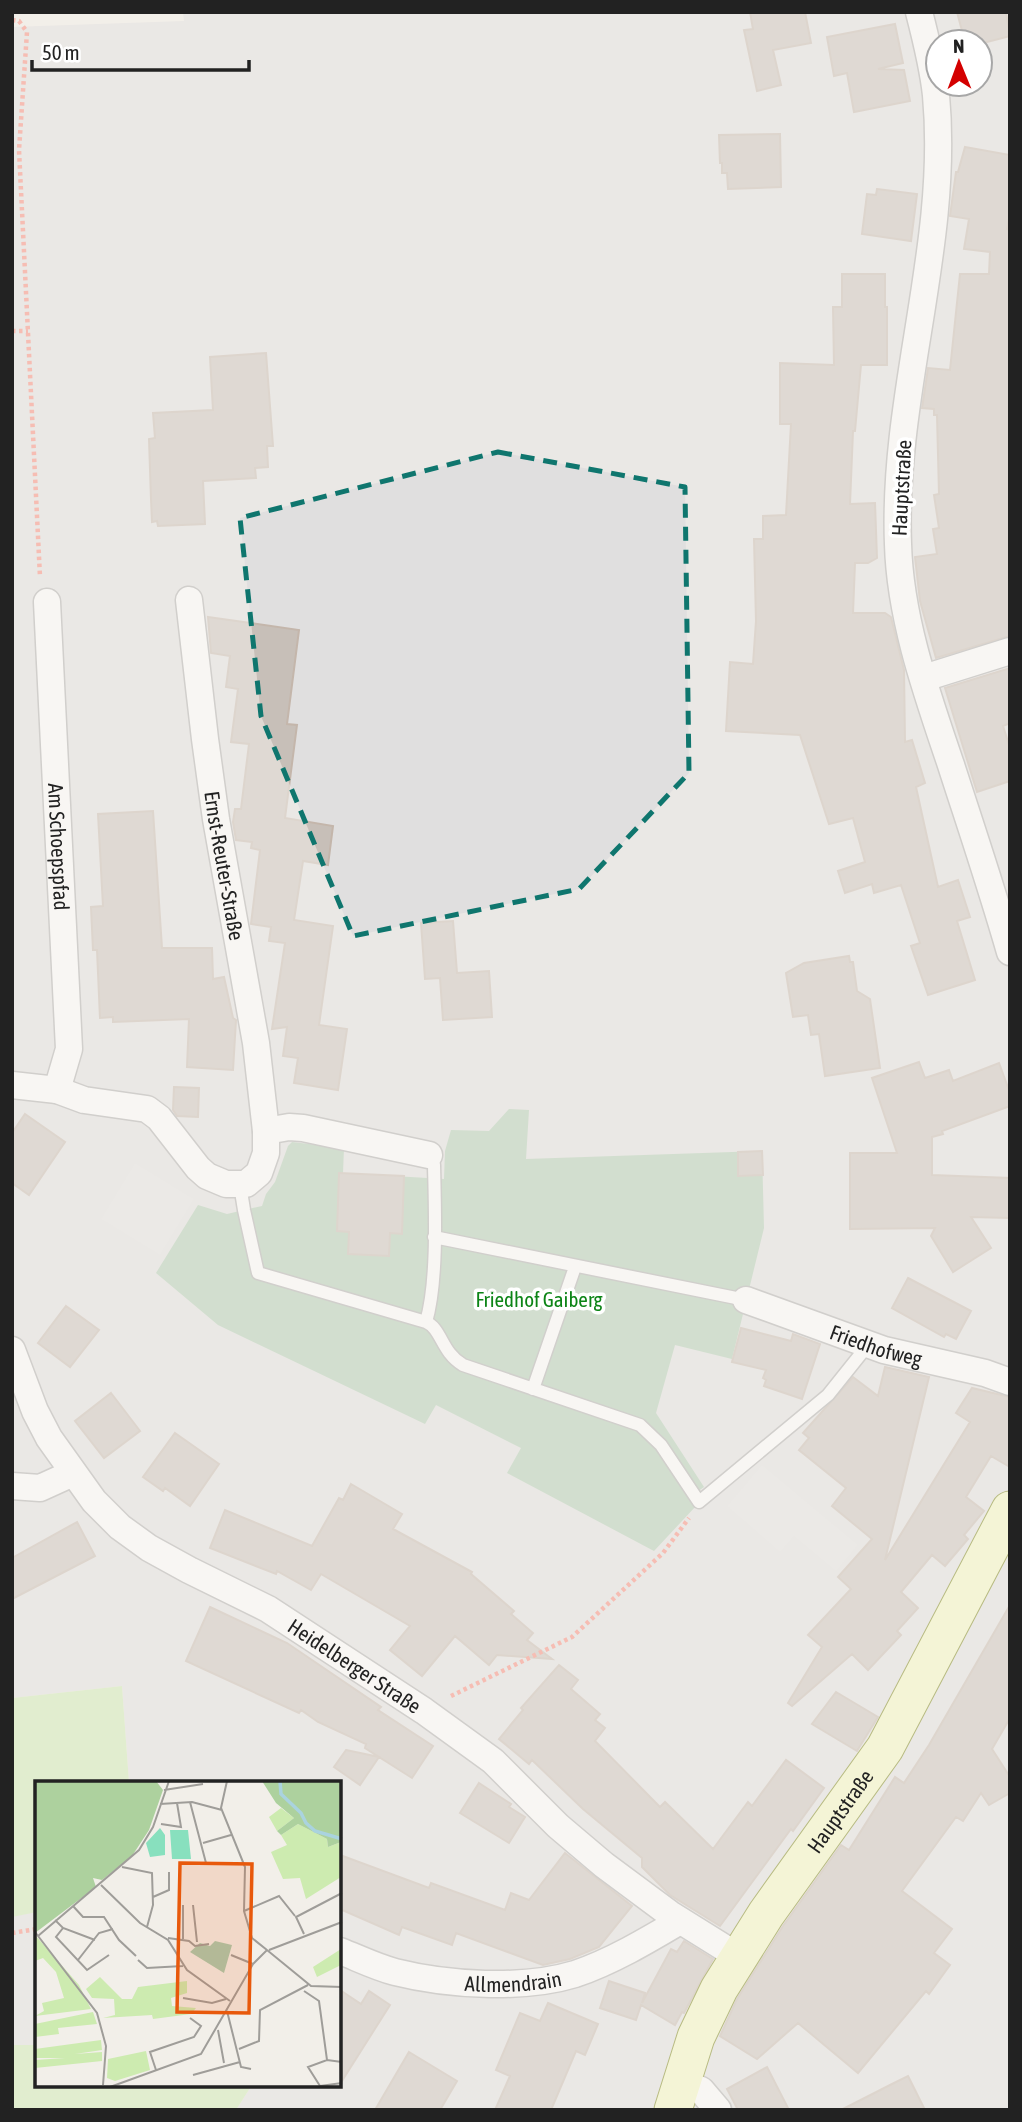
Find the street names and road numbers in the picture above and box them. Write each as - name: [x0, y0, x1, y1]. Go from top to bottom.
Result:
- street label: Hauptstraße: [886, 439, 916, 537]
- street label: Am Schoepspfad: [44, 782, 74, 911]
- street label: Ernst-Reuter-Straße: [200, 789, 249, 942]
- street label: Friedhofweg: [827, 1320, 925, 1370]
- street label: Heidelberger Straße: [284, 1614, 426, 1718]
- street label: Hauptstraße: [802, 1765, 878, 1857]
- street label: Allmendrain: [464, 1966, 564, 1996]

